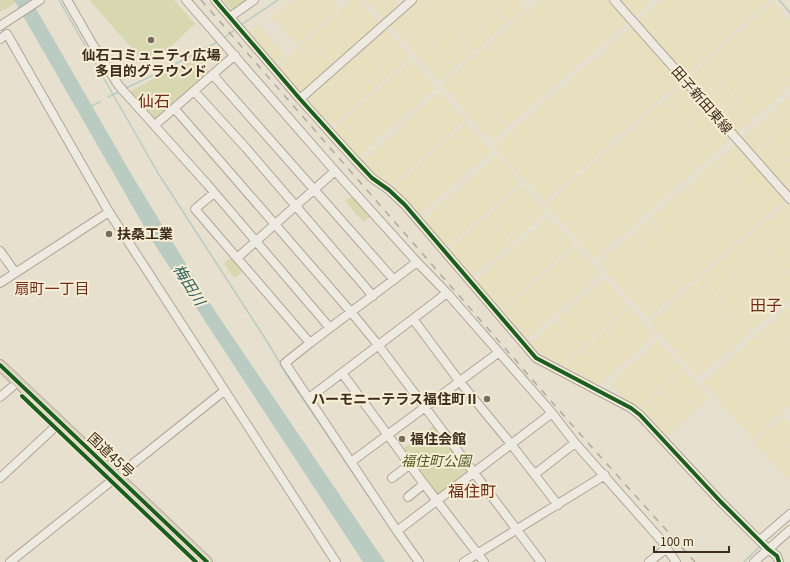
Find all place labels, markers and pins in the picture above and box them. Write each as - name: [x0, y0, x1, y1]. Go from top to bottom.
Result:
- marker: 仙石コミュニティ広場 多目的グラウンド: [146, 35, 156, 45]
- place label: 仙石コミュニティ広場 多目的グラウンド: [81, 44, 221, 80]
- place label: 扶桑工業: [117, 223, 173, 243]
- marker: 扶桑工業: [104, 229, 114, 239]
- place label: ハーモニーテラス福住町Ⅱ: [311, 388, 479, 408]
- marker: ハーモニーテラス福住町Ⅱ: [482, 394, 492, 404]
- place label: 福住会館: [410, 428, 466, 448]
- marker: 福住会館: [397, 434, 407, 444]

